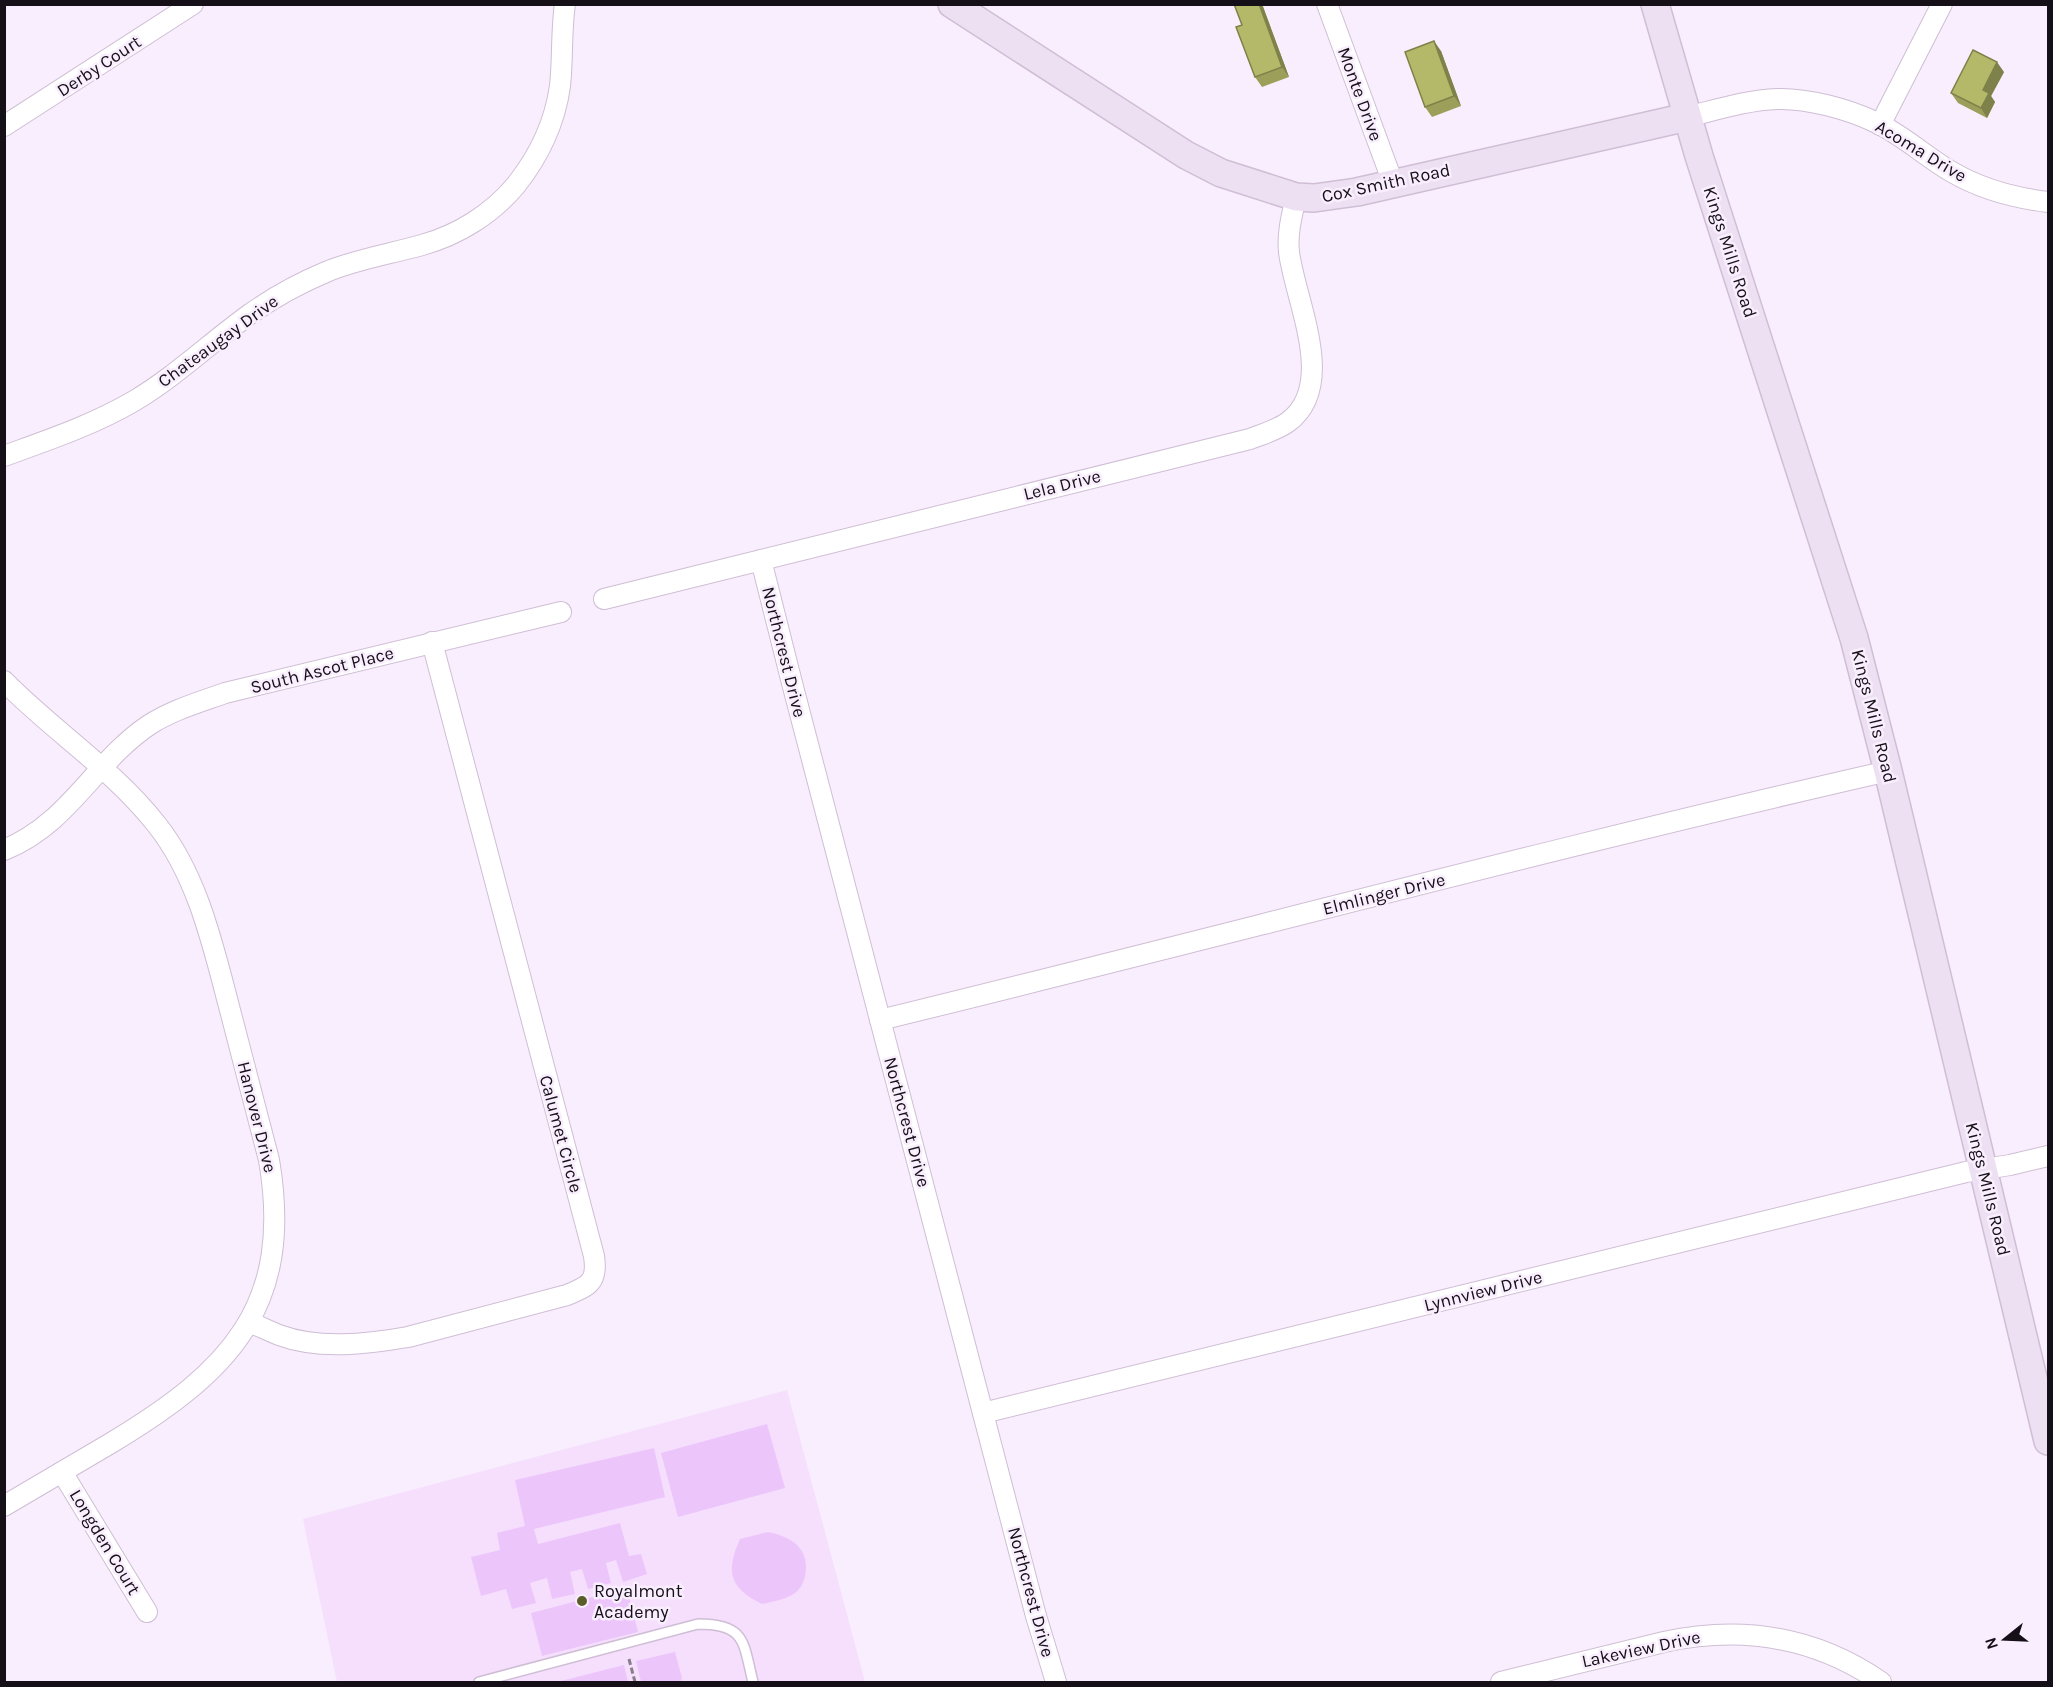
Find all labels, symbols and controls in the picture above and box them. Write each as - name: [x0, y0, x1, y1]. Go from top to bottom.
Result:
- street label: Derby Court: [53, 31, 145, 101]
- street label: Monte Drive: [1333, 44, 1387, 144]
- street label: Acoma Drive: [1871, 115, 1971, 187]
- street label: Cox Smith Road: [1320, 159, 1452, 207]
- street label: Kings Mills Road: [1698, 183, 1762, 321]
- street label: Chateaugay Drive: [154, 290, 282, 392]
- street label: Lela Drive: [1021, 465, 1103, 505]
- street label: Northcrest Drive: [757, 584, 811, 720]
- street label: South Ascot Place: [248, 642, 396, 698]
- street label: Kings Mills Road: [1847, 647, 1901, 785]
- street label: Elmlinger Drive: [1320, 868, 1448, 920]
- street label: Northcrest Drive: [879, 1054, 935, 1190]
- street label: Hanover Drive: [233, 1059, 281, 1175]
- street label: Calumet Circle: [535, 1073, 587, 1195]
- street label: Kings Mills Road: [1961, 1120, 2015, 1258]
- street label: Lynnview Drive: [1422, 1266, 1544, 1316]
- street label: Longden Court: [65, 1485, 145, 1599]
- street label: Northcrest Drive: [1003, 1524, 1059, 1660]
- place label: Royalmont Academy: [594, 1580, 683, 1623]
- marker: Royalmont Academy: [575, 1594, 589, 1608]
- north arrow: [1975, 1609, 2035, 1669]
- street label: Lakeview Drive: [1580, 1626, 1702, 1672]
- text: N: [1980, 1635, 2002, 1652]

